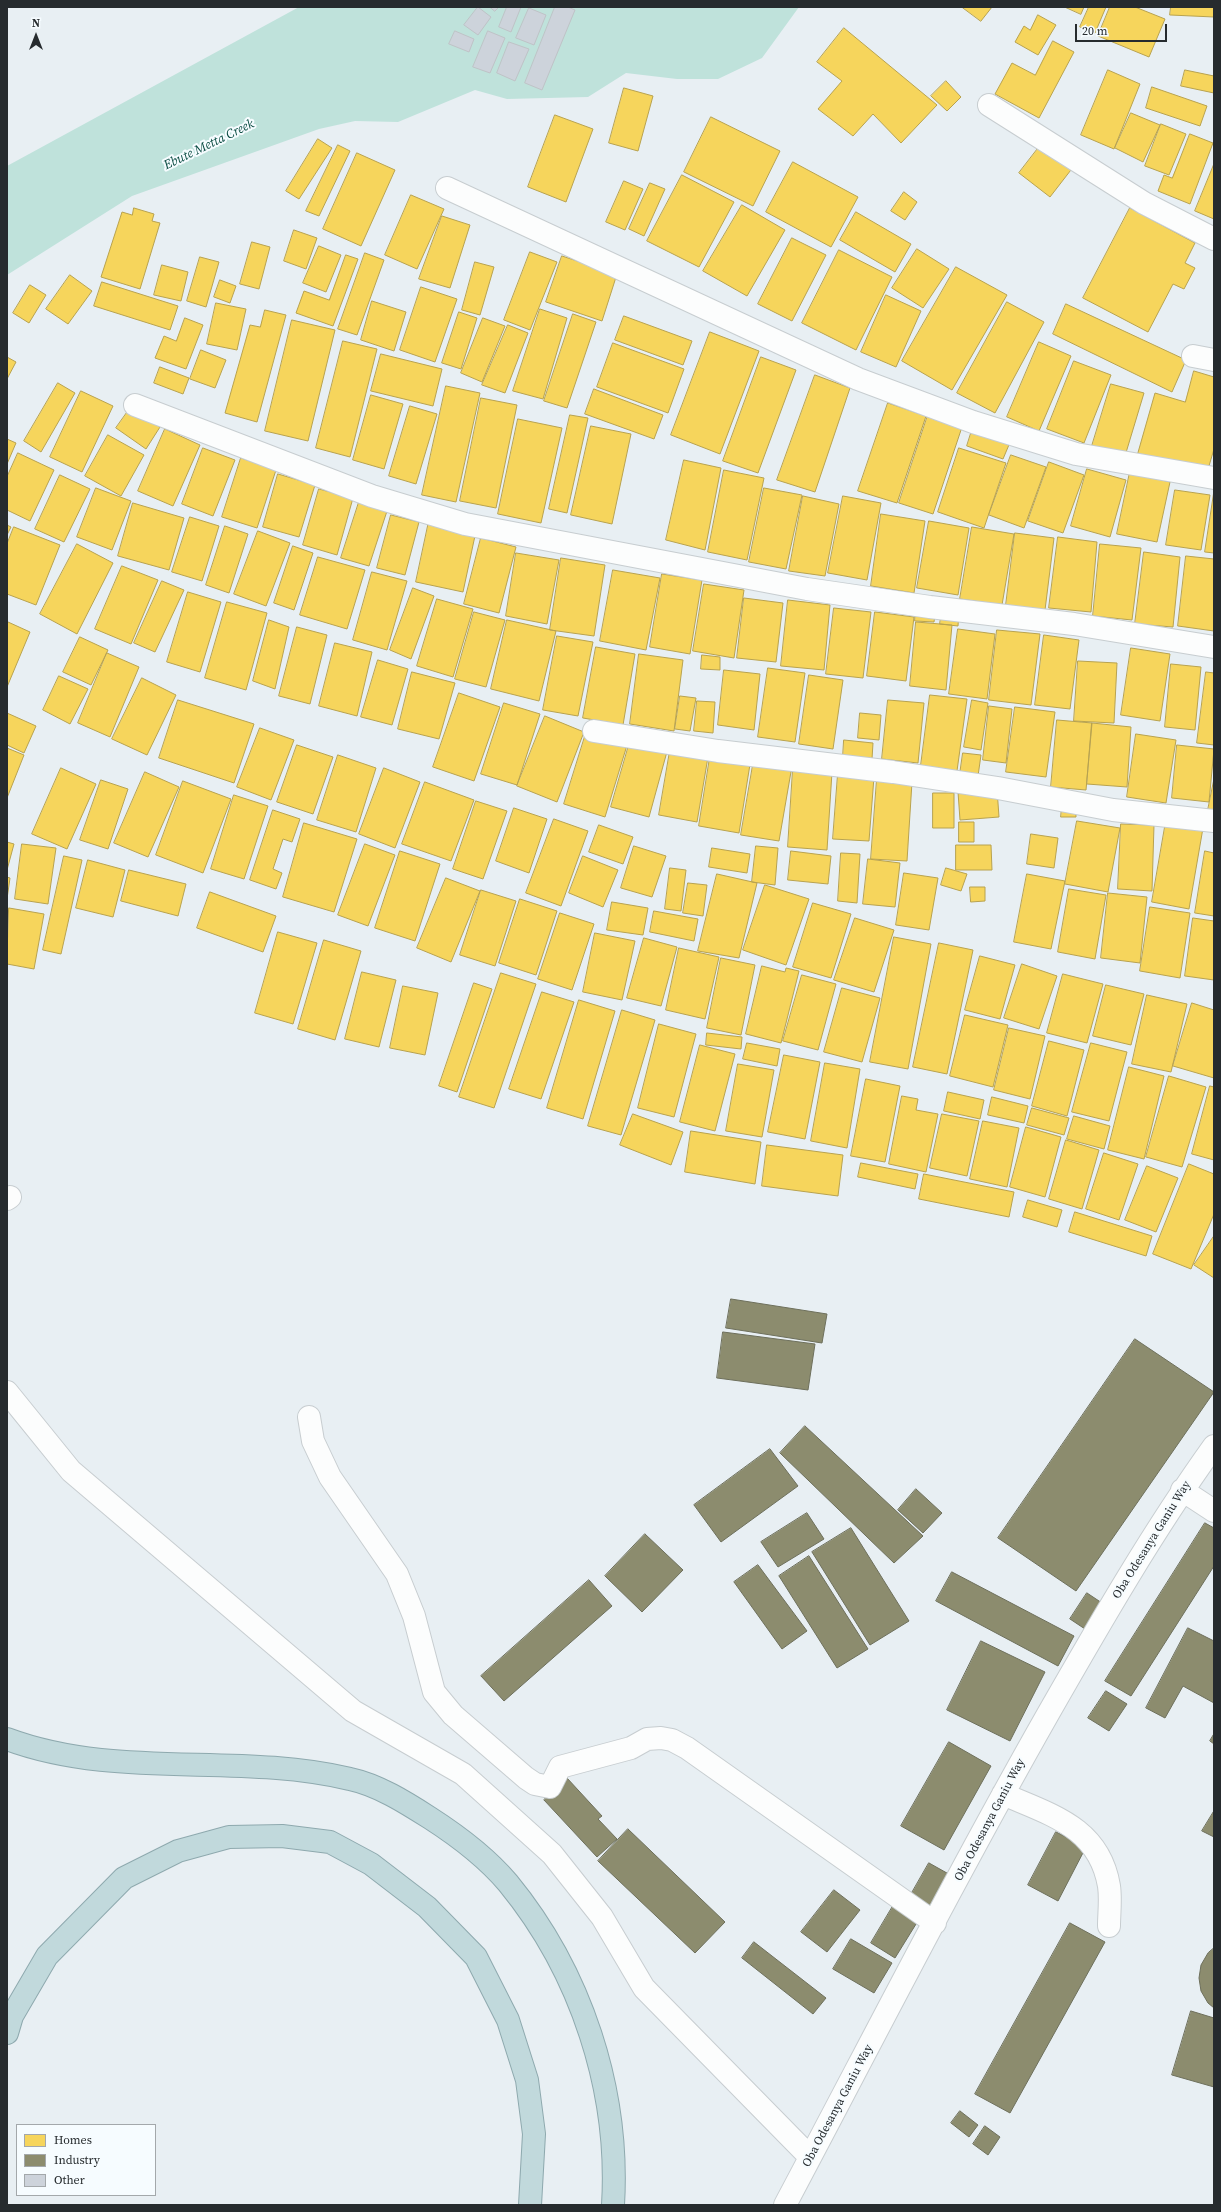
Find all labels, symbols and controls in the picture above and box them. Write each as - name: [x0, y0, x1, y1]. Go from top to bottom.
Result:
- north arrow: [16, 16, 56, 56]
- text: N: [32, 16, 40, 31]
- scale bar: [1077, 16, 1169, 42]
- text: 20 m: [1082, 23, 1108, 39]
- water label: Ebute Metta Creek: [161, 116, 257, 174]
- street label: Oba Odesanya Ganiu Way: [1110, 1478, 1194, 1602]
- street label: Oba Odesanya Ganiu Way: [952, 1756, 1028, 1884]
- street label: Oba Odesanya Ganiu Way: [800, 2042, 876, 2170]
- legend: [16, 2124, 156, 2196]
- text: Homes: [54, 2132, 92, 2148]
- text: Industry: [54, 2152, 100, 2168]
- text: Other: [54, 2172, 85, 2188]

